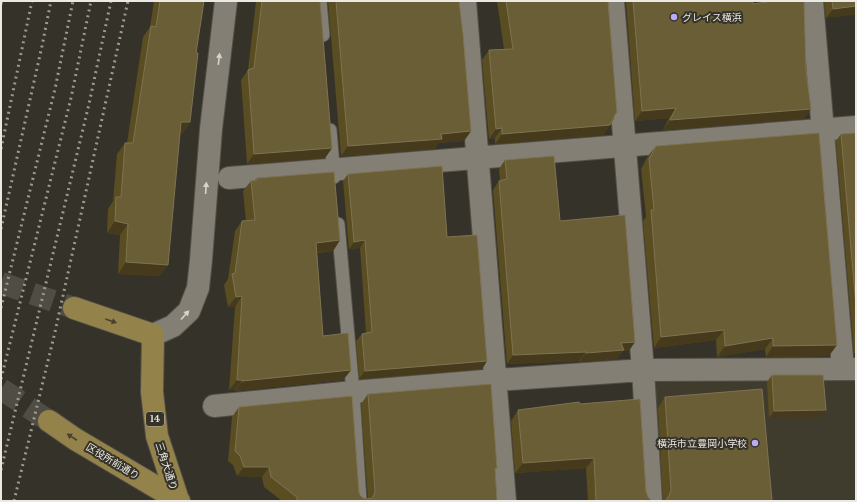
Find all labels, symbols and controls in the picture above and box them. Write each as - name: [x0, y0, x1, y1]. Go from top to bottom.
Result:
- place label: グレイス横浜: [682, 11, 742, 24]
- marker: グレイス横浜: [669, 12, 679, 22]
- one-way arrow: [216, 53, 222, 65]
- one-way arrow: [203, 182, 210, 194]
- one-way arrow: [180, 309, 189, 320]
- one-way arrow: [105, 318, 117, 324]
- road number: 14: [146, 412, 164, 426]
- one-way arrow: [67, 433, 78, 441]
- place label: 横浜市立豊岡小学校: [657, 437, 747, 450]
- marker: 横浜市立豊岡小学校: [750, 438, 760, 448]
- street label: 区役所前通り: [84, 440, 142, 482]
- street label: 三角大通り: [153, 440, 180, 492]

